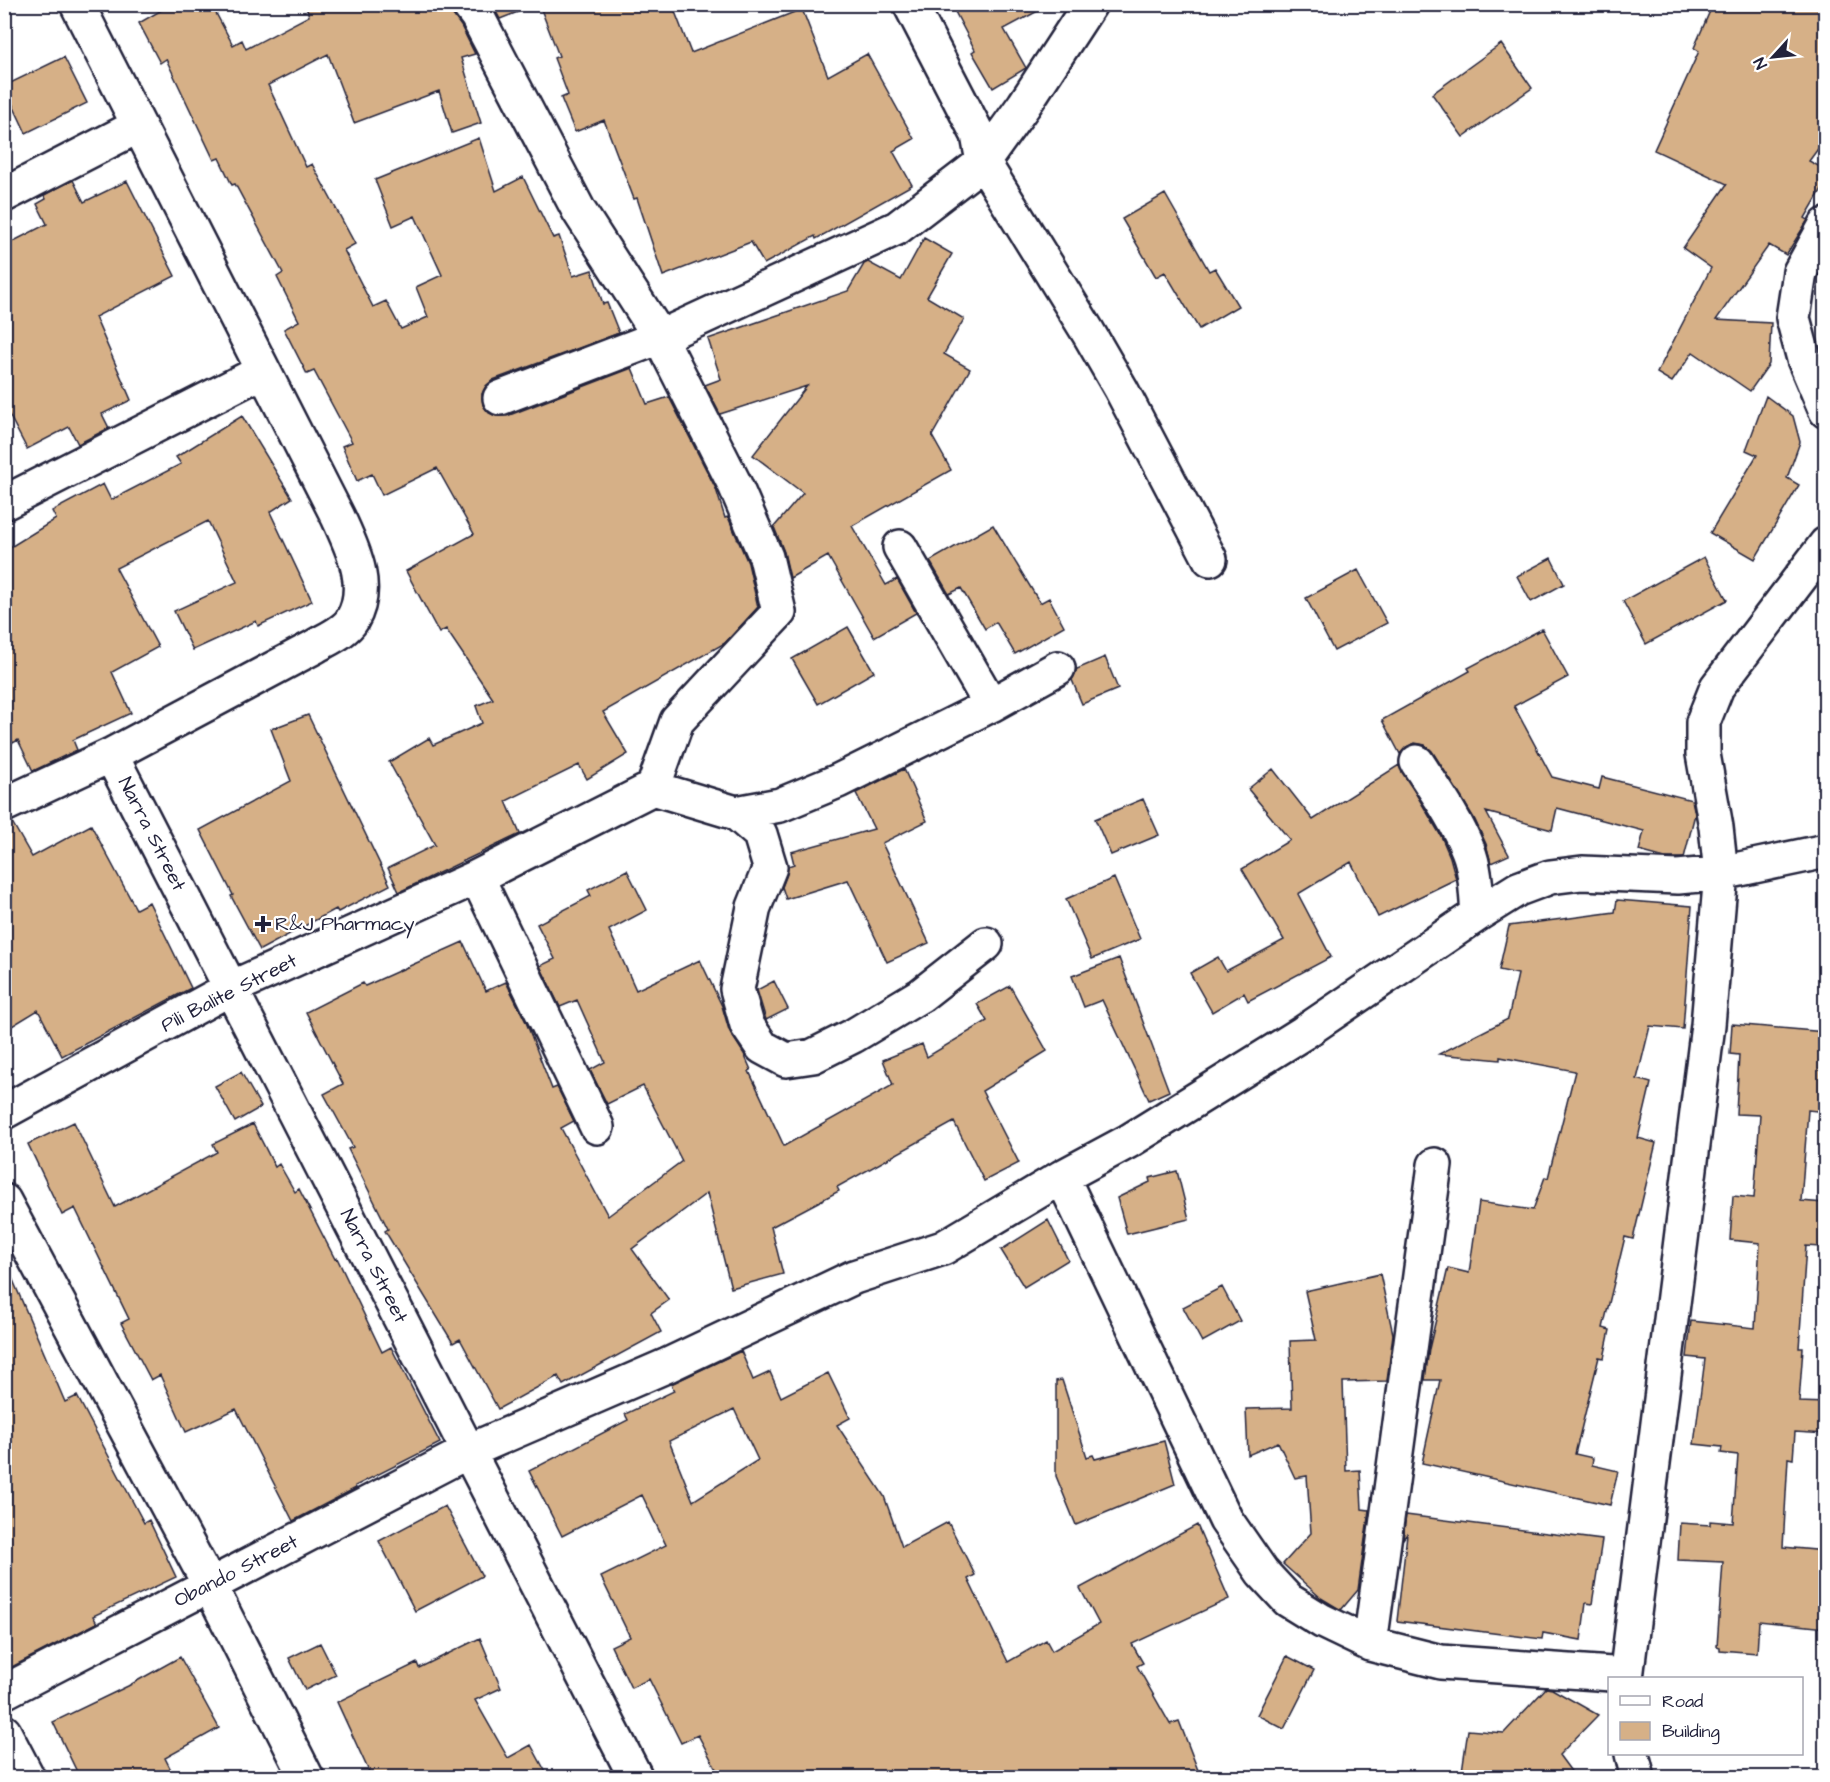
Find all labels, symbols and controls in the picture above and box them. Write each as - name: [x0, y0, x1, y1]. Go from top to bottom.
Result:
- north arrow: [1743, 27, 1803, 87]
- text: N: [1748, 54, 1773, 73]
- street label: Narra Street: [111, 772, 193, 896]
- place label: R&J Pharmacy: [275, 910, 415, 939]
- marker: R&J Pharmacy: [256, 917, 270, 931]
- street label: Pili Balite Street: [156, 947, 302, 1039]
- street label: Narra Street: [333, 1204, 415, 1328]
- street label: Obando Street: [169, 1528, 303, 1614]
- legend: [1608, 1677, 1803, 1755]
- text: Road: [1662, 1689, 1703, 1714]
- text: Building: [1662, 1719, 1720, 1745]

